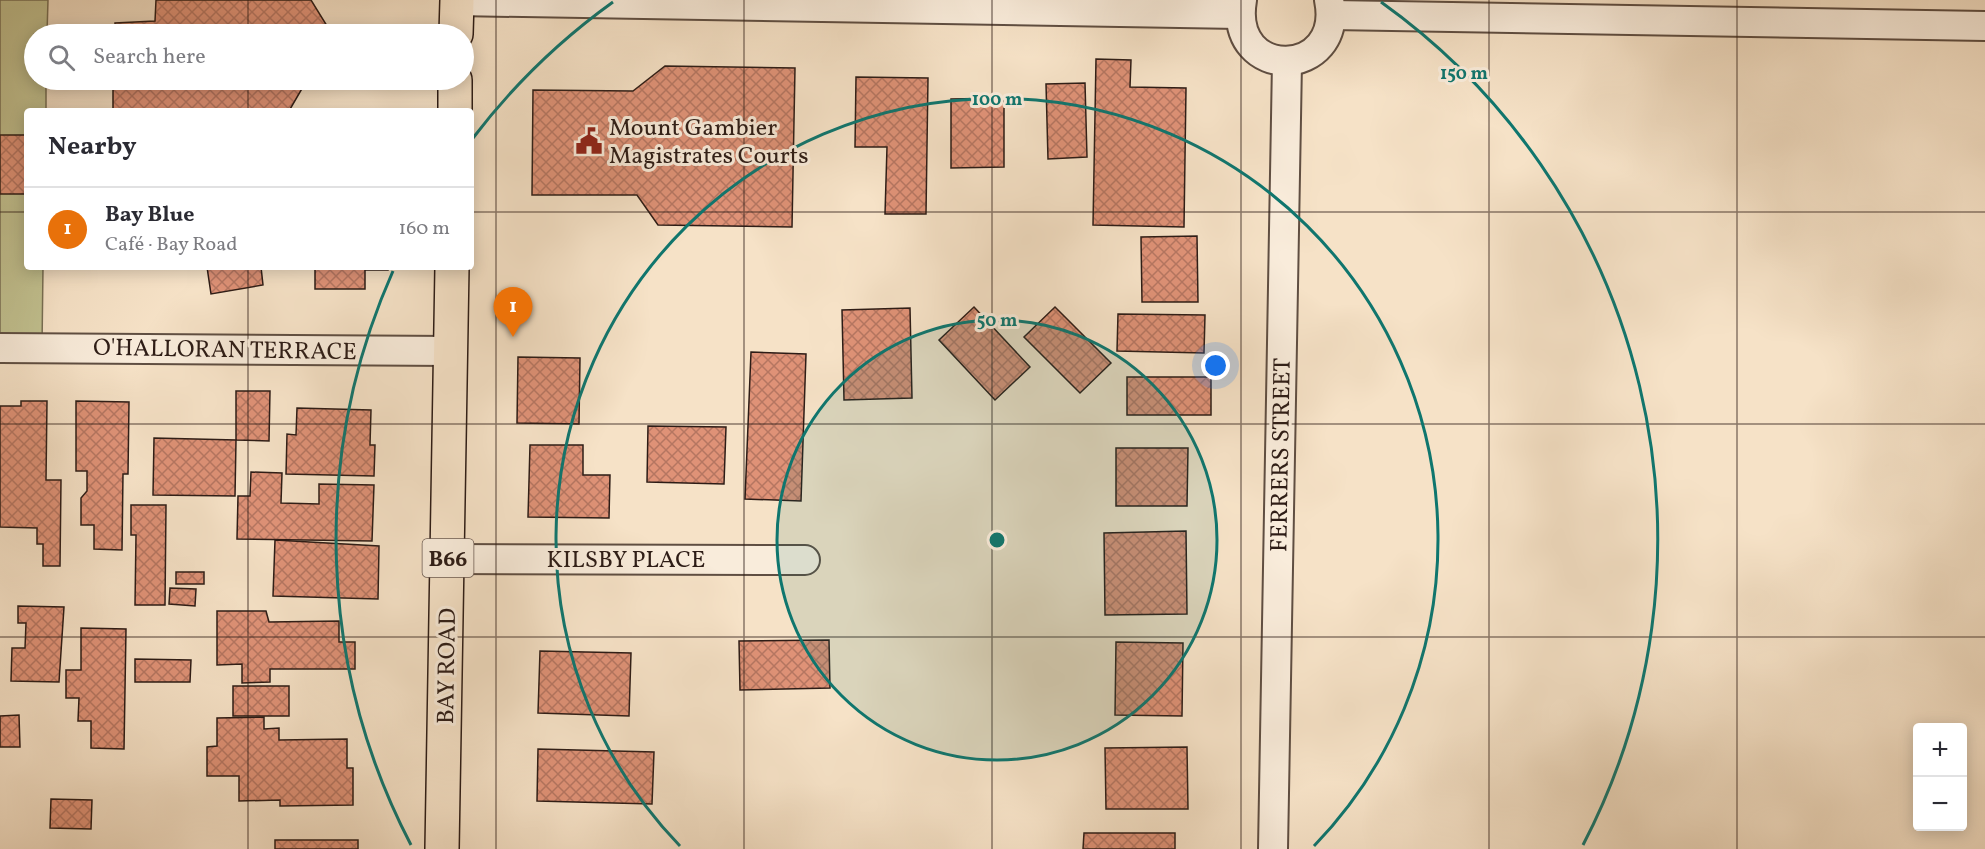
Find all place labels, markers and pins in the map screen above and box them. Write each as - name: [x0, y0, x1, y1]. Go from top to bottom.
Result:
- place label: Mount Gambier Magistrates Courts: [609, 112, 809, 174]
- public building icon: Mount Gambier Magistrates Courts: [574, 126, 604, 156]
- pin: 1: [494, 288, 532, 337]
- centre of rings: [987, 530, 1007, 550]

